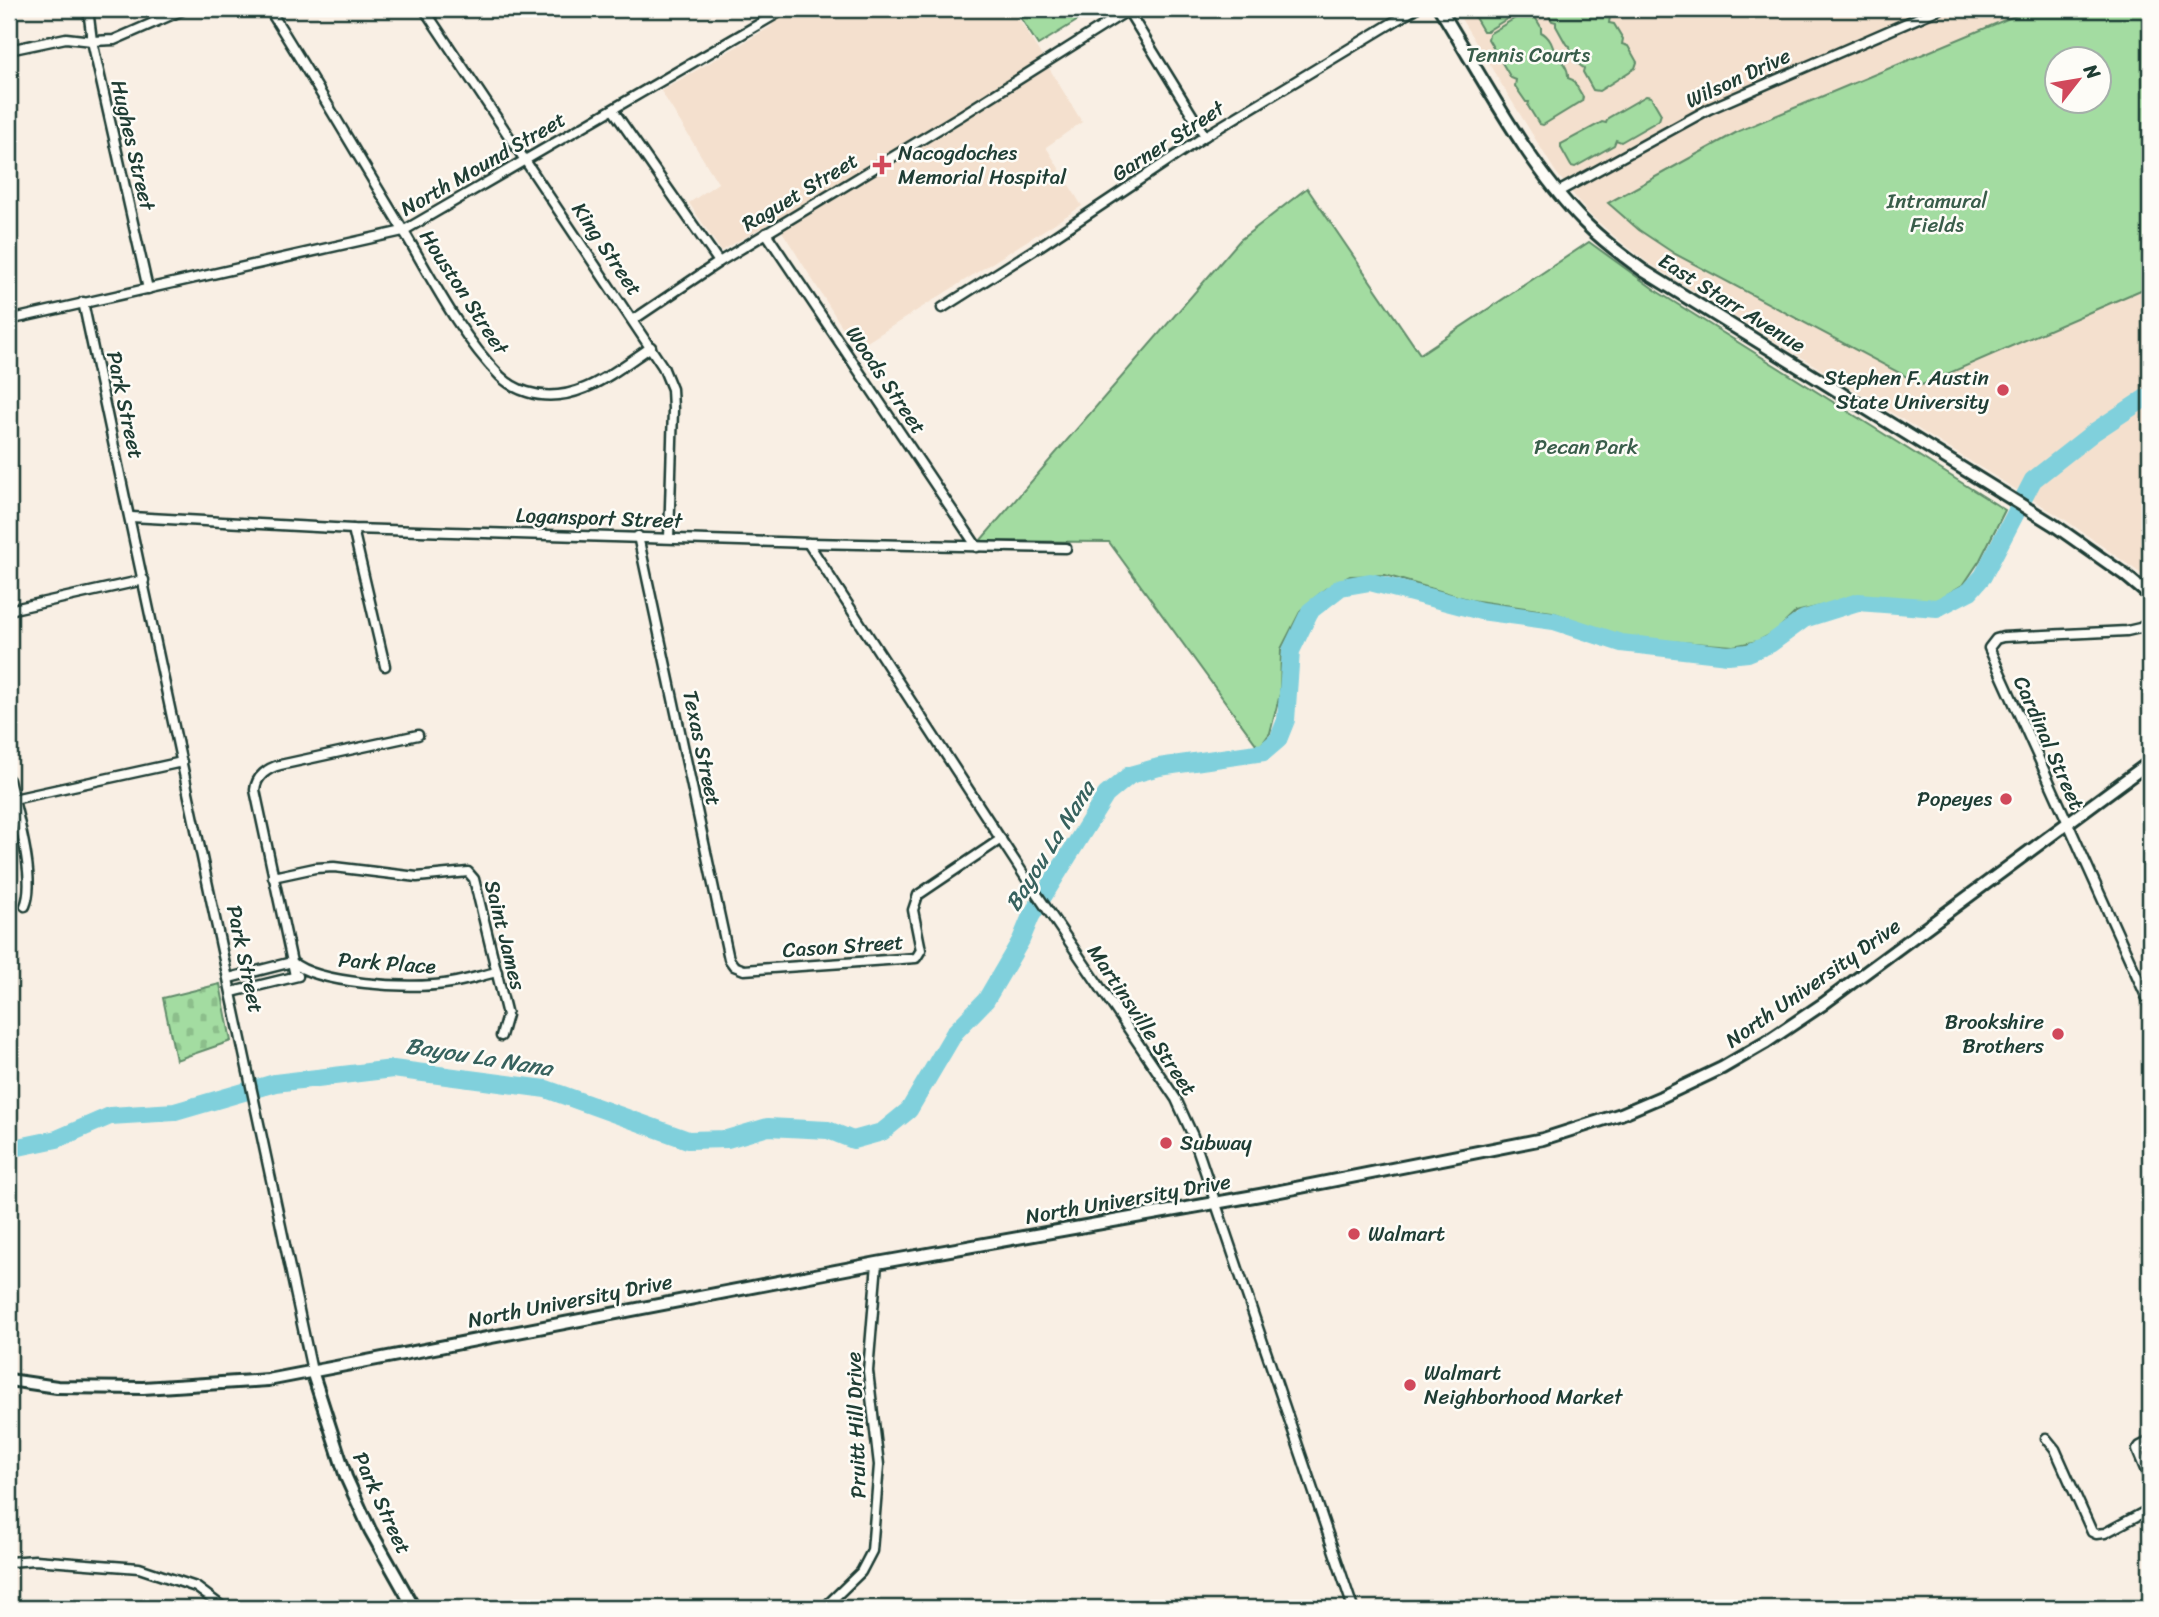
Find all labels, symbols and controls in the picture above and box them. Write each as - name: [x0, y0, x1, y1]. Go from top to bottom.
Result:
- park label: Tennis Courts: [1466, 36, 1591, 74]
- street label: Wilson Drive: [1679, 37, 1797, 119]
- north arrow: [2044, 46, 2114, 116]
- text: N: [2074, 57, 2110, 86]
- street label: Hughes Street: [100, 76, 167, 216]
- street label: Garner Street: [1104, 89, 1234, 192]
- street label: North Mound Street: [393, 101, 573, 227]
- place label: Nacogdoches Memorial Hospital: [898, 134, 1067, 196]
- street label: Raguet Street: [734, 142, 866, 242]
- marker: Nacogdoches Memorial Hospital: [872, 155, 892, 175]
- park label: Intramural Fields: [1886, 182, 1988, 244]
- street label: King Street: [561, 194, 653, 304]
- street label: Houston Street: [409, 221, 520, 364]
- street label: East Starr Avenue: [1651, 242, 1814, 364]
- street label: Woods Street: [835, 318, 937, 442]
- street label: Park Street: [95, 347, 155, 463]
- place label: Stephen F. Austin State University: [1824, 359, 1989, 421]
- marker: Stephen F. Austin State University: [1995, 382, 2011, 398]
- park label: Pecan Park: [1534, 428, 1639, 466]
- street label: Logansport Street: [515, 496, 684, 540]
- street label: Cardinal Street: [2002, 669, 2096, 817]
- street label: Texas Street: [671, 687, 733, 809]
- water label: Bayou La Nana: [993, 770, 1108, 920]
- place label: Popeyes: [1917, 780, 1992, 818]
- marker: Popeyes: [1998, 791, 2014, 807]
- street label: Saint James: [473, 876, 537, 994]
- street label: Park Street: [215, 901, 275, 1017]
- street label: North University Drive: [1717, 908, 1909, 1058]
- street label: Cason Street: [781, 923, 905, 969]
- street label: Martinsville Street: [1077, 936, 1207, 1104]
- street label: Park Place: [337, 941, 437, 985]
- place label: Brookshire Brothers: [1945, 1003, 2044, 1065]
- water label: Bayou La Nana: [403, 1025, 558, 1089]
- marker: Brookshire Brothers: [2050, 1026, 2066, 1042]
- place label: Subway: [1180, 1124, 1252, 1162]
- marker: Subway: [1158, 1135, 1174, 1151]
- street label: North University Drive: [1022, 1162, 1234, 1236]
- place label: Walmart: [1368, 1215, 1445, 1253]
- marker: Walmart: [1346, 1226, 1362, 1242]
- street label: North University Drive: [464, 1262, 676, 1339]
- street label: Pruitt Hill Drive: [834, 1351, 878, 1499]
- place label: Walmart Neighborhood Market: [1424, 1354, 1624, 1416]
- marker: Walmart Neighborhood Market: [1402, 1377, 1418, 1393]
- street label: Park Street: [342, 1445, 422, 1561]

